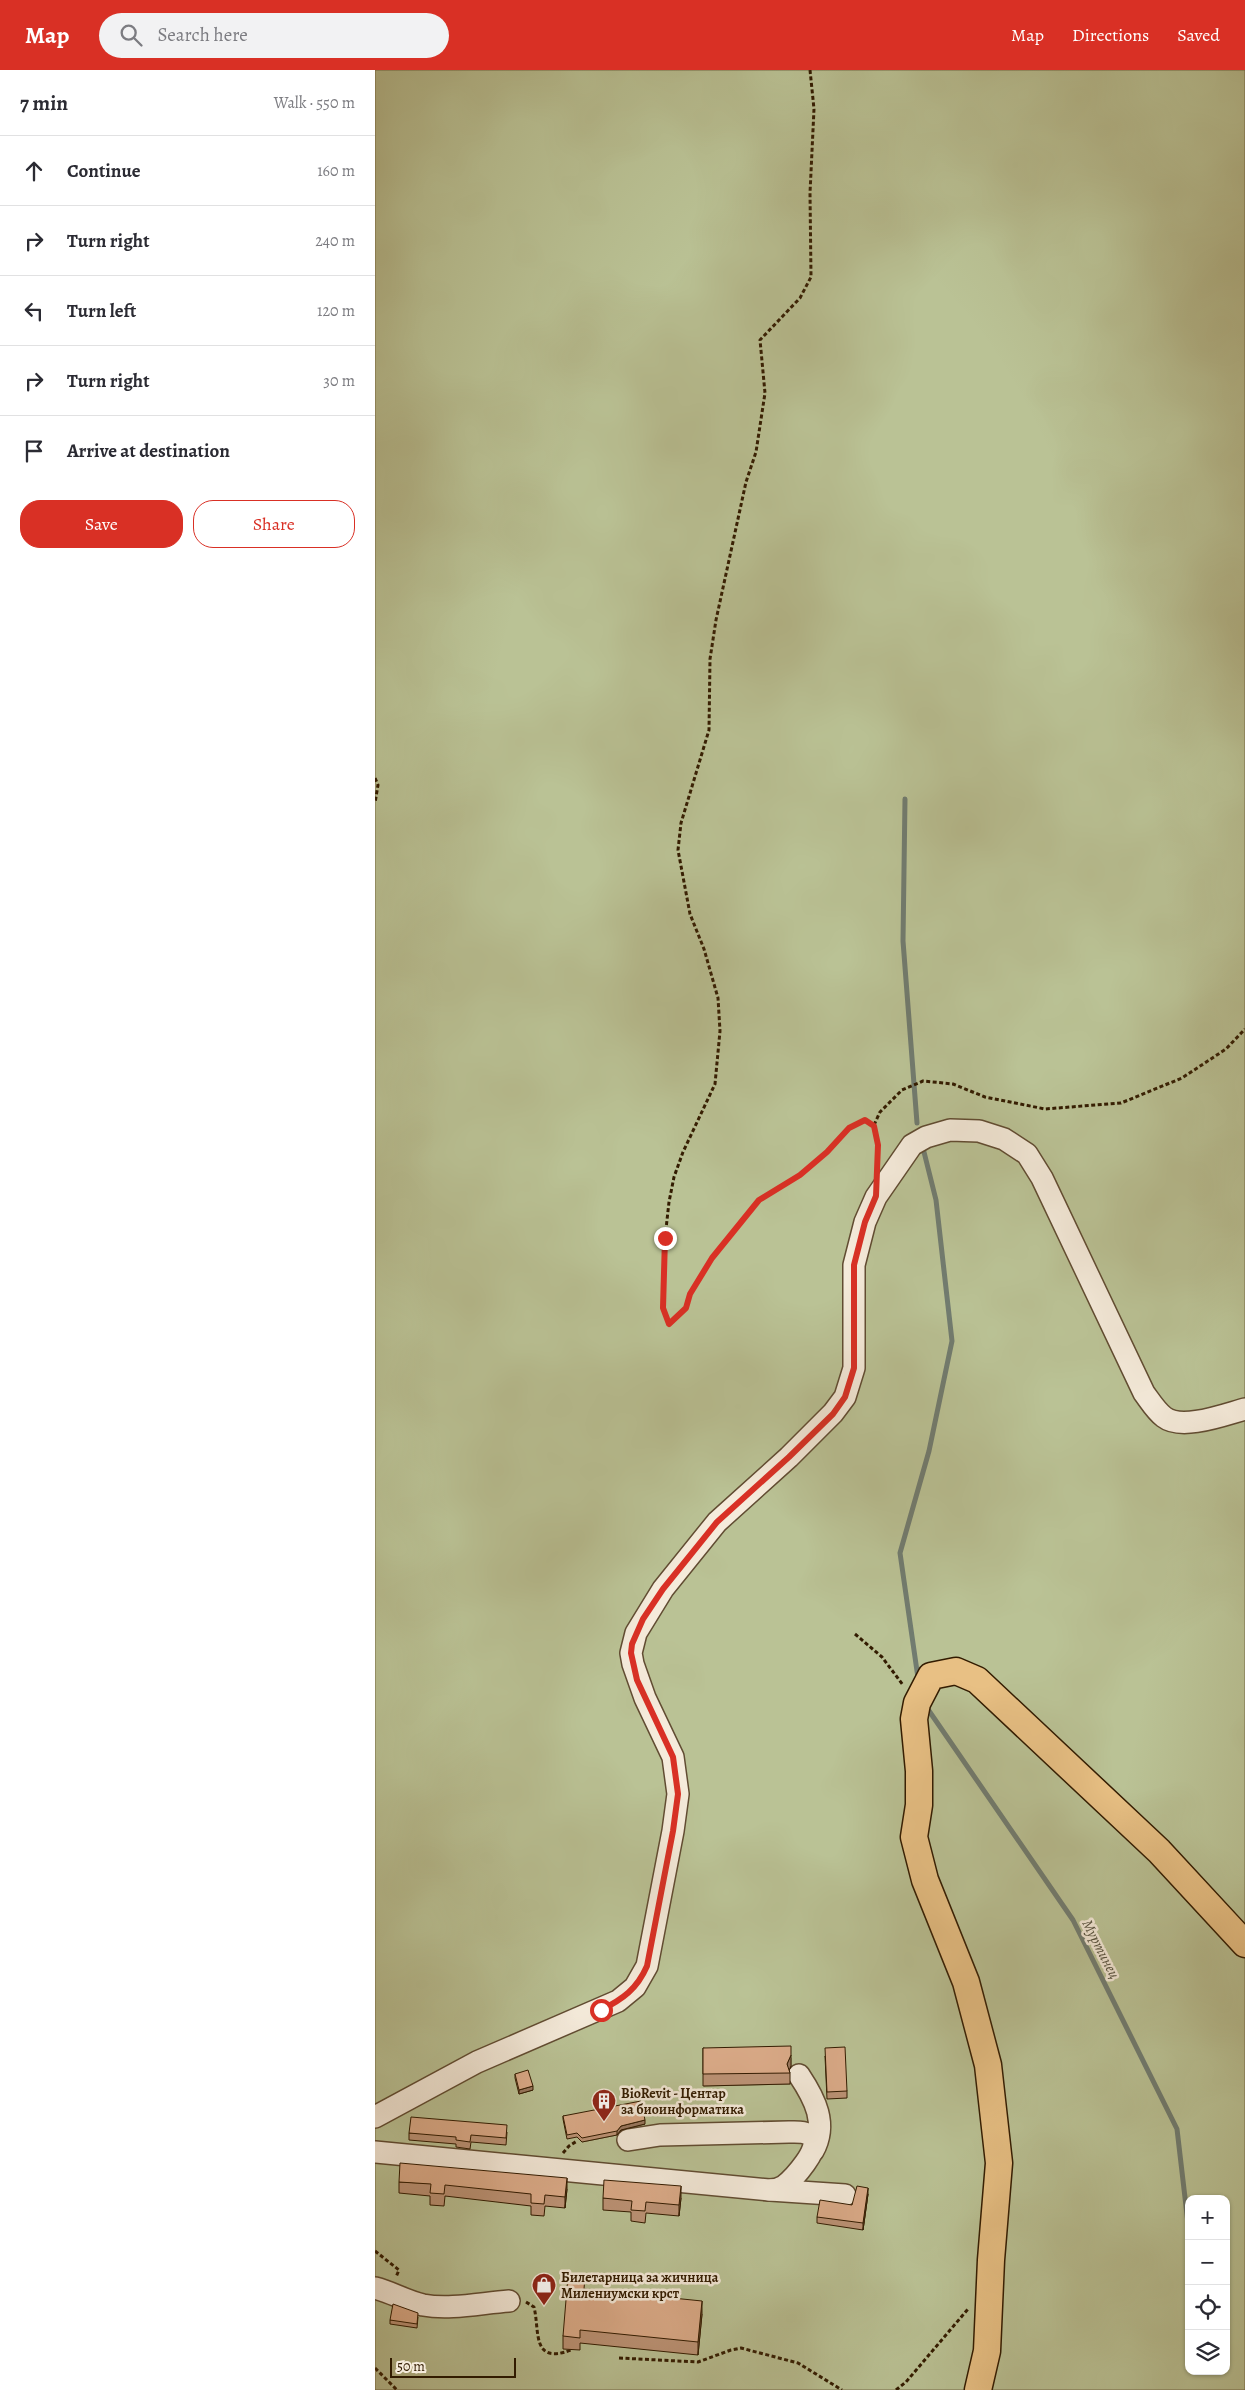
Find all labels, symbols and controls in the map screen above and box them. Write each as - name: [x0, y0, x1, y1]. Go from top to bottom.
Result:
- search box: [99, 13, 449, 58]
- text: Map: [25, 19, 69, 51]
- icon: search: [117, 21, 145, 49]
- text: Search here: [157, 22, 248, 48]
- text: Map: [1011, 23, 1044, 47]
- text: Directions: [1072, 23, 1149, 47]
- text: Saved: [1177, 23, 1220, 47]
- text: 7 min: [20, 89, 68, 117]
- text: Walk · 550 m: [274, 92, 355, 114]
- icon: ahead: [20, 157, 48, 185]
- text: Continue: [67, 158, 141, 184]
- text: 160 m: [317, 160, 355, 182]
- icon: right: [20, 227, 48, 255]
- text: Turn right: [67, 228, 149, 254]
- text: 240 m: [315, 230, 355, 252]
- icon: left: [20, 297, 48, 325]
- text: Turn left: [67, 298, 136, 324]
- text: 120 m: [317, 300, 355, 322]
- icon: right: [20, 367, 48, 395]
- text: Turn right: [67, 368, 149, 394]
- text: 30 m: [323, 370, 355, 392]
- icon: arrive: [20, 437, 48, 465]
- text: Arrive at destination: [67, 438, 230, 464]
- button: Save: [20, 500, 183, 548]
- button: Share: [193, 500, 355, 548]
- route end: [654, 1227, 677, 1250]
- water label: Муртинец: [1078, 1916, 1125, 1982]
- route start: [590, 1999, 613, 2022]
- place label: BioRevit - Центар за биоинформатика: [621, 2084, 744, 2119]
- building icon: BioRevit - Центар за биоинформатика: [591, 2088, 617, 2122]
- map controls: [1185, 2195, 1230, 2375]
- button: +: [1185, 2195, 1230, 2240]
- button: −: [1185, 2240, 1230, 2285]
- place label: Билетарница за жичница Милениумски крст: [561, 2268, 719, 2303]
- shop icon: Билетарница за жичница Милениумски крст: [531, 2272, 557, 2306]
- button: locate: [1185, 2285, 1230, 2330]
- button: layers: [1185, 2330, 1230, 2375]
- scale bar: [390, 2355, 516, 2378]
- text: 50 m: [397, 2357, 425, 2376]

